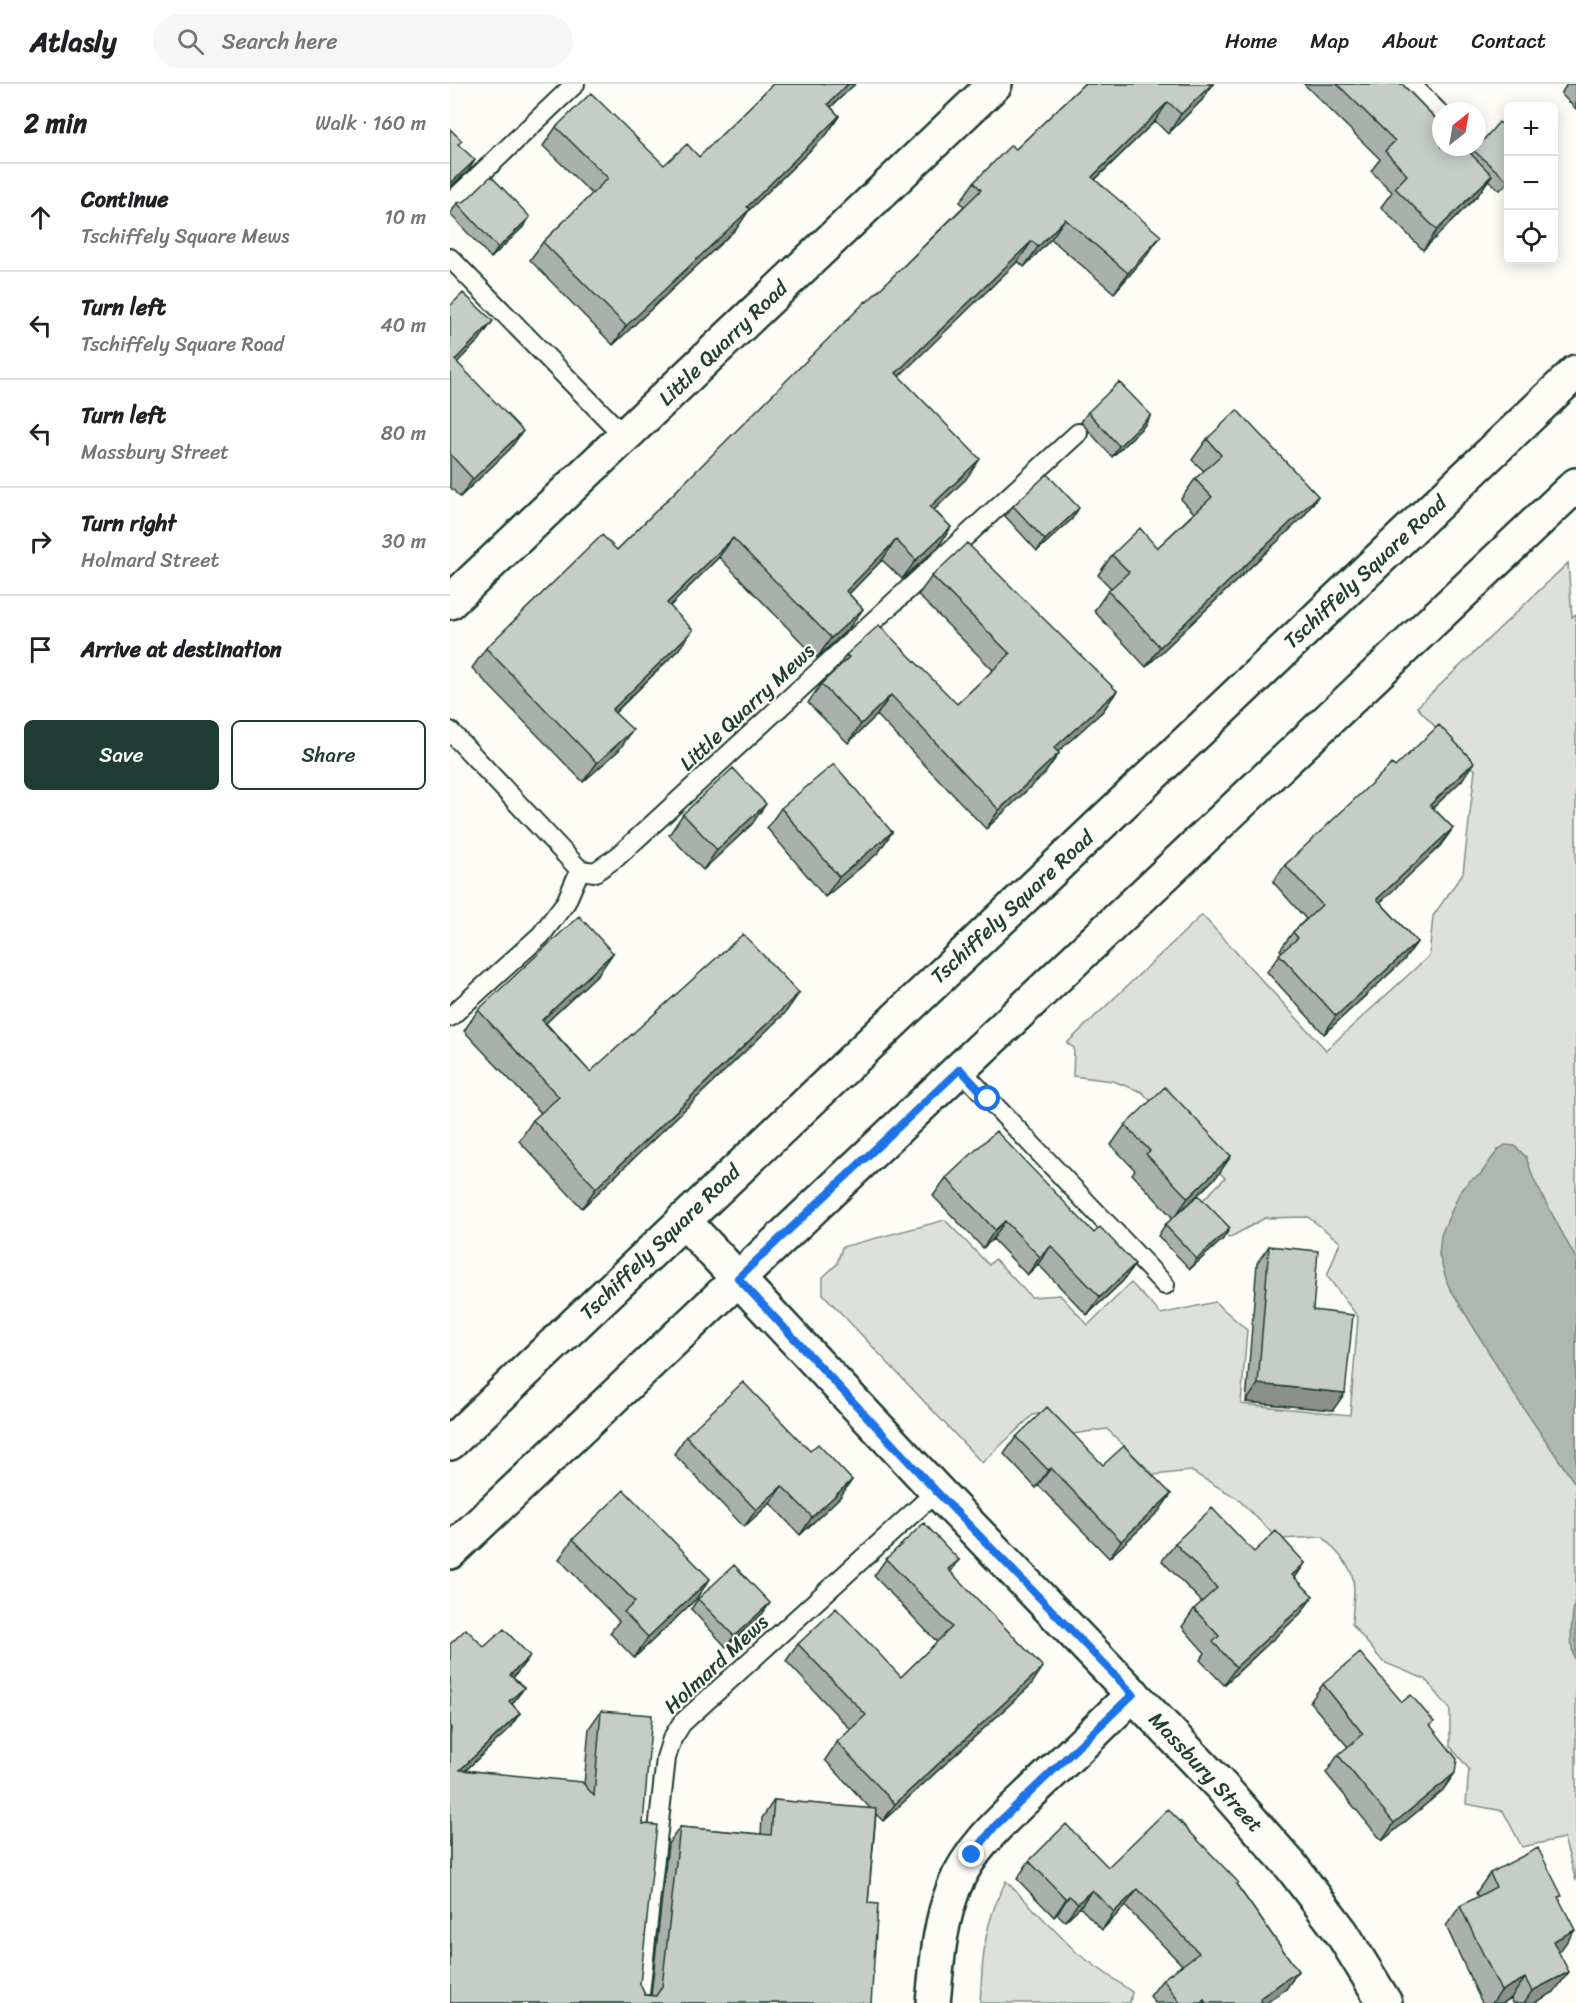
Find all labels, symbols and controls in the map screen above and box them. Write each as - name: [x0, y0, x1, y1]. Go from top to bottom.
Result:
- search box: [153, 14, 573, 68]
- text: Atlasly: [30, 17, 117, 66]
- text: Search here: [222, 22, 338, 61]
- text: Home: [1225, 22, 1277, 60]
- text: Map: [1310, 22, 1349, 60]
- text: About: [1382, 22, 1439, 60]
- text: Contact: [1472, 22, 1546, 60]
- icon: search: [174, 25, 207, 58]
- text: 2 min: [24, 100, 87, 146]
- north arrow: [1432, 102, 1486, 156]
- map controls: [1504, 102, 1558, 264]
- button: +: [1504, 102, 1558, 156]
- text: Walk · 160 m: [315, 106, 426, 141]
- button: −: [1504, 156, 1558, 210]
- text: Continue: [81, 180, 169, 219]
- text: 10 m: [384, 200, 426, 235]
- icon: ahead: [24, 201, 57, 234]
- button: locate: [1504, 210, 1558, 264]
- text: Tschiffely Square Mews: [81, 219, 290, 254]
- street label: Little Quarry Road: [649, 269, 798, 415]
- text: Turn left: [81, 288, 166, 327]
- text: 40 m: [380, 308, 426, 343]
- icon: left: [24, 309, 57, 342]
- text: Tschiffely Square Road: [81, 327, 284, 362]
- text: Turn left: [81, 396, 166, 435]
- text: 80 m: [381, 416, 426, 451]
- icon: left: [24, 417, 57, 450]
- text: Massbury Street: [81, 435, 229, 470]
- street label: Tschiffely Square Road: [1274, 484, 1457, 659]
- text: Turn right: [81, 504, 176, 543]
- text: 30 m: [382, 524, 426, 559]
- icon: right: [24, 525, 57, 558]
- text: Holmard Street: [81, 543, 219, 578]
- text: Arrive at destination: [81, 630, 282, 669]
- icon: arrive: [24, 633, 57, 666]
- street label: Little Quarry Mews: [670, 633, 824, 781]
- button: Save: [24, 720, 219, 790]
- button: Share: [231, 720, 426, 790]
- street label: Tschiffely Square Road: [921, 819, 1104, 994]
- route start: [974, 1085, 1000, 1111]
- street label: Tschiffely Square Road: [570, 1153, 751, 1330]
- street label: Holmard Mews: [654, 1604, 778, 1723]
- street label: Massbury Street: [1139, 1702, 1273, 1842]
- route end: [958, 1841, 984, 1867]

